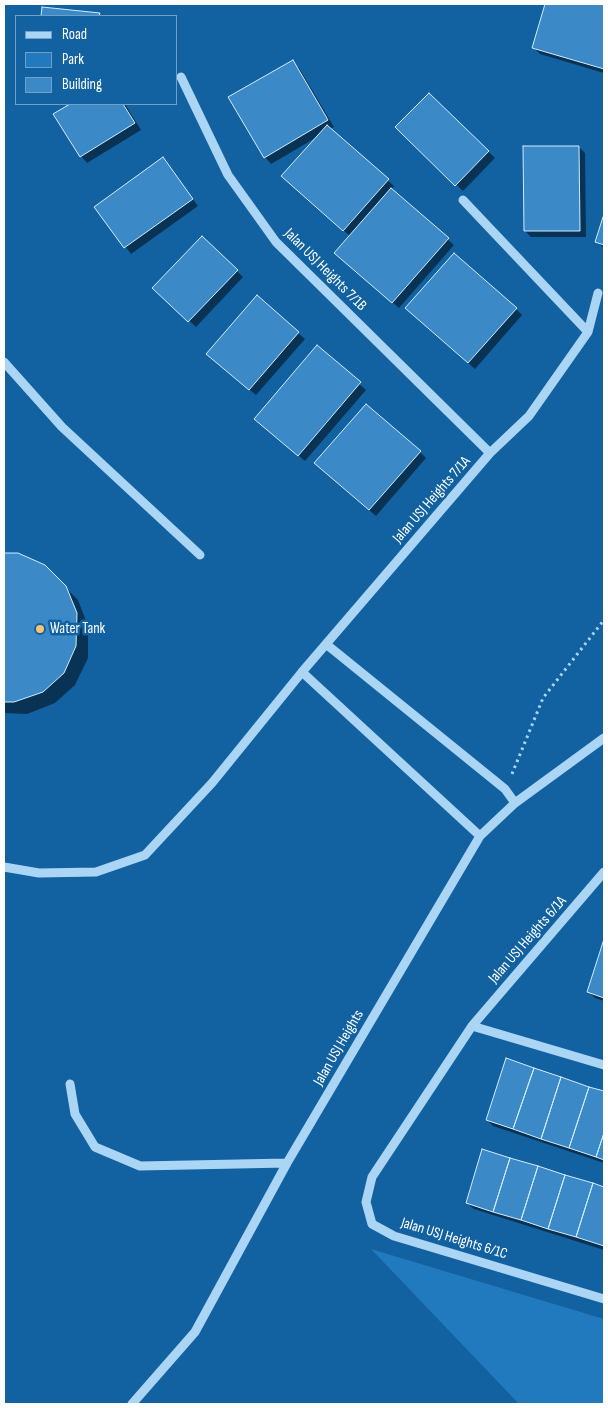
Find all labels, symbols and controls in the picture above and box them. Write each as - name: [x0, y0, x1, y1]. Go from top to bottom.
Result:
- legend: [15, 15, 178, 105]
- text: Road: [62, 25, 87, 44]
- text: Park: [62, 50, 84, 69]
- text: Building: [62, 75, 102, 94]
- street label: Jalan USJ Heights 7/1B: [280, 225, 370, 315]
- street label: Jalan USJ Heights 7/1A: [389, 453, 475, 547]
- place label: Water Tank: [50, 620, 105, 638]
- marker: Water Tank: [34, 623, 46, 635]
- street label: Jalan USJ Heights 6/1A: [485, 893, 571, 987]
- street label: Jalan USJ Heights: [310, 1007, 368, 1089]
- street label: Jalan USJ Heights 6/1C: [399, 1214, 509, 1264]

